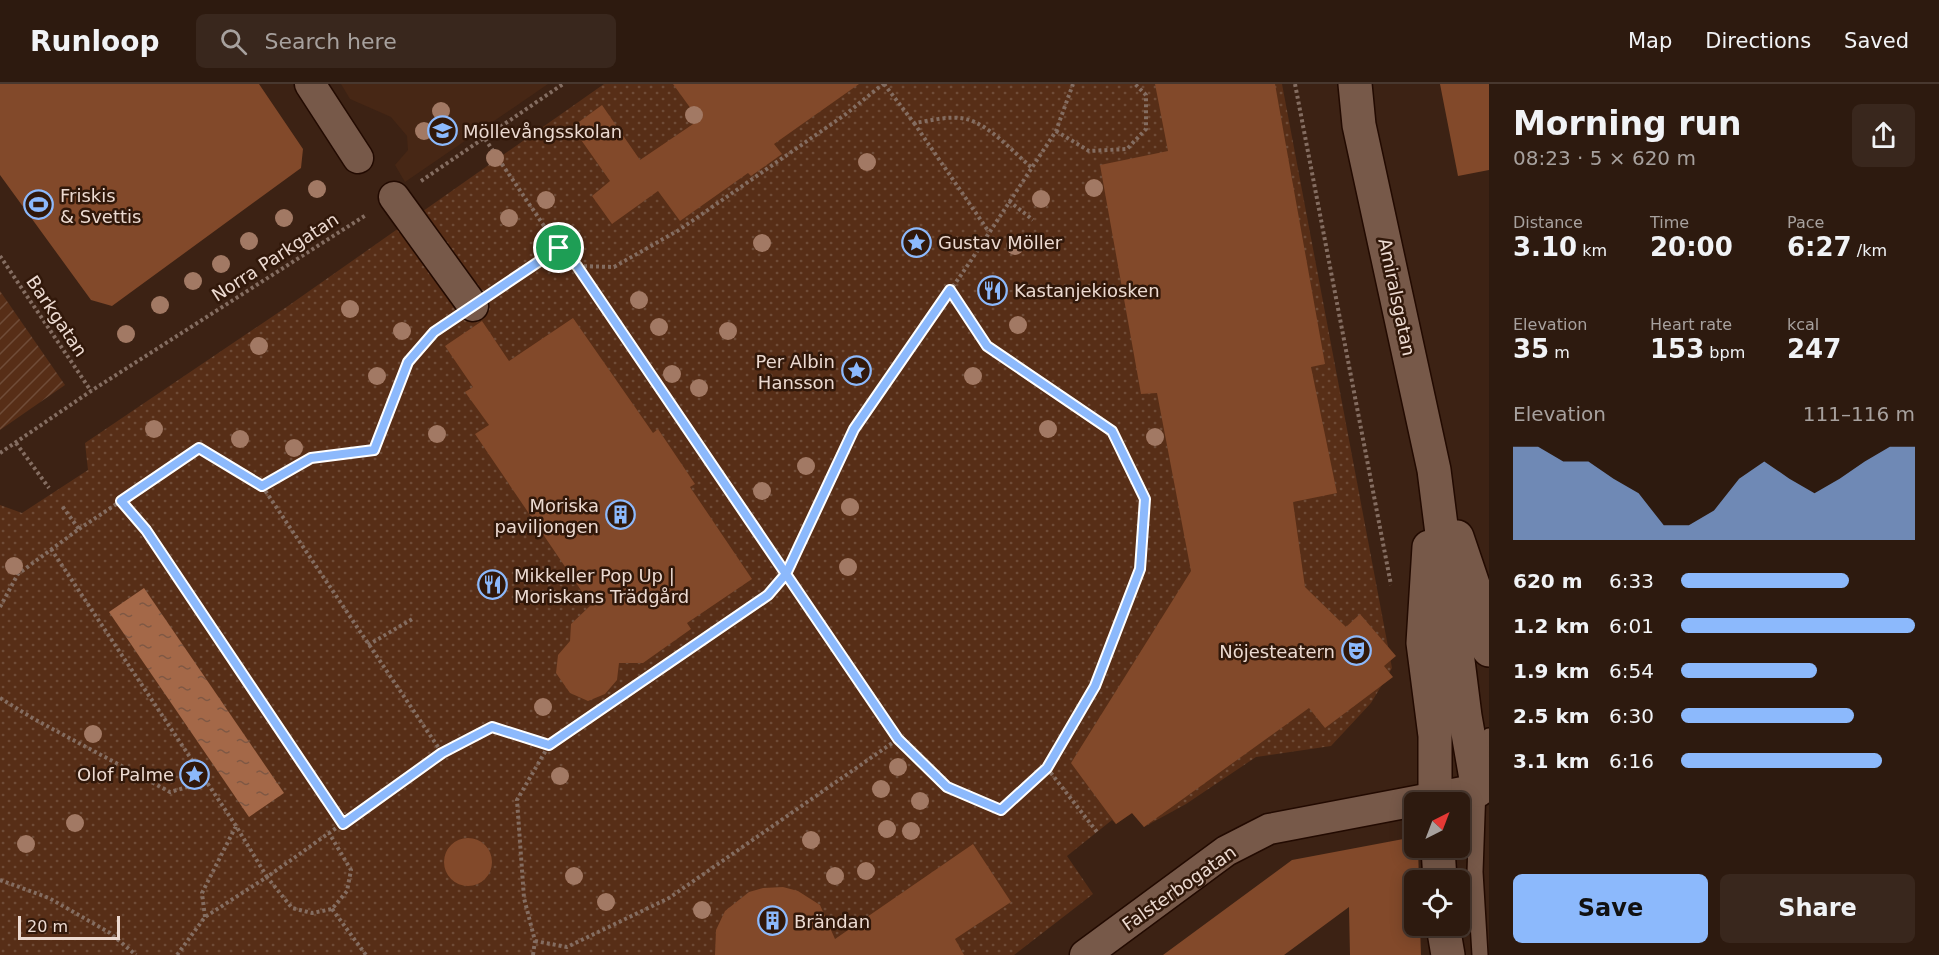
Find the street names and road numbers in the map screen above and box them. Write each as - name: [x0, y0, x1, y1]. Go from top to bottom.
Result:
- street label: Norra Parkgatan: [208, 208, 342, 306]
- street label: Amiralsgatan: [1374, 236, 1420, 358]
- street label: Barkgatan: [22, 272, 92, 360]
- street label: Falsterbogatan: [1118, 841, 1240, 935]

